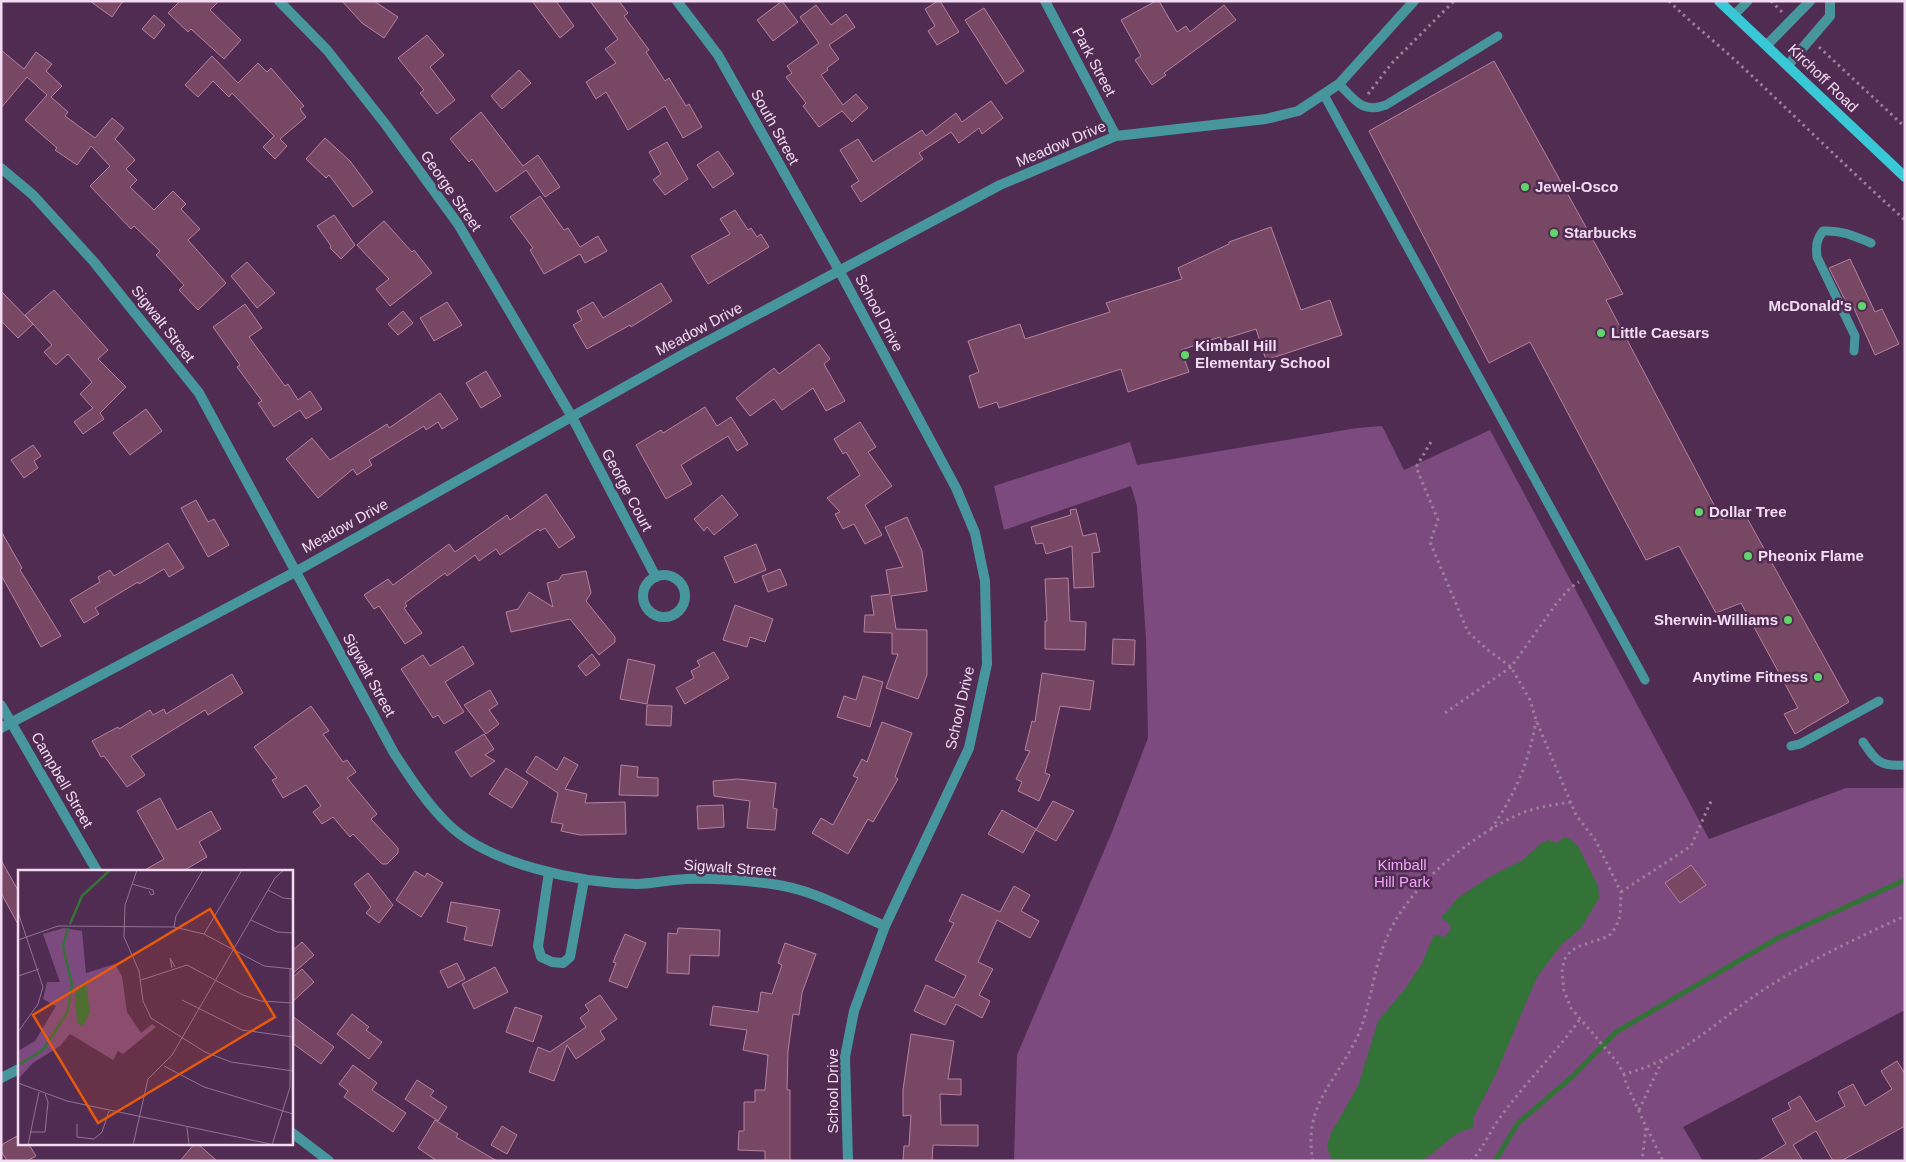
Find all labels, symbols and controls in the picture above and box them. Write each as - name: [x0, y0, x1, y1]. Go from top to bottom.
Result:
- street label: Park Street: [1069, 25, 1120, 100]
- street label: Kirchoff Road: [1785, 40, 1862, 115]
- street label: South Street: [748, 86, 803, 168]
- street label: Meadow Drive: [1013, 117, 1108, 170]
- street label: George Street: [417, 147, 486, 235]
- place label: Jewel-Osco: [1535, 178, 1618, 195]
- marker: Jewel-Osco: [1519, 181, 1531, 193]
- place label: Starbucks: [1564, 224, 1637, 241]
- marker: Starbucks: [1548, 227, 1560, 239]
- street label: School Drive: [852, 271, 907, 354]
- street label: Sigwalt Street: [128, 282, 199, 366]
- place label: McDonald's: [1768, 297, 1852, 314]
- street label: Meadow Drive: [652, 299, 745, 359]
- marker: McDonald's: [1856, 300, 1868, 312]
- place label: Little Caesars: [1611, 324, 1709, 341]
- marker: Little Caesars: [1595, 327, 1607, 339]
- place label: Kimball Hill Elementary School: [1195, 337, 1330, 371]
- marker: Kimball Hill Elementary School: [1179, 349, 1191, 361]
- street label: George Court: [599, 446, 657, 535]
- street label: Meadow Drive: [299, 495, 391, 556]
- place label: Dollar Tree: [1709, 503, 1787, 520]
- marker: Dollar Tree: [1693, 506, 1705, 518]
- place label: Pheonix Flame: [1758, 547, 1864, 564]
- marker: Pheonix Flame: [1742, 550, 1754, 562]
- place label: Sherwin-Williams: [1654, 611, 1778, 628]
- marker: Sherwin-Williams: [1782, 614, 1794, 626]
- street label: Sigwalt Street: [340, 630, 400, 720]
- street label: School Drive: [942, 665, 977, 751]
- place label: Anytime Fitness: [1692, 668, 1808, 685]
- marker: Anytime Fitness: [1812, 671, 1824, 683]
- street label: Campbell Street: [28, 729, 97, 831]
- street label: Sigwalt Street: [683, 856, 778, 879]
- park label: Kimball Hill Park: [1374, 856, 1430, 890]
- inset map: [18, 870, 292, 1144]
- street label: School Drive: [824, 1048, 841, 1134]

